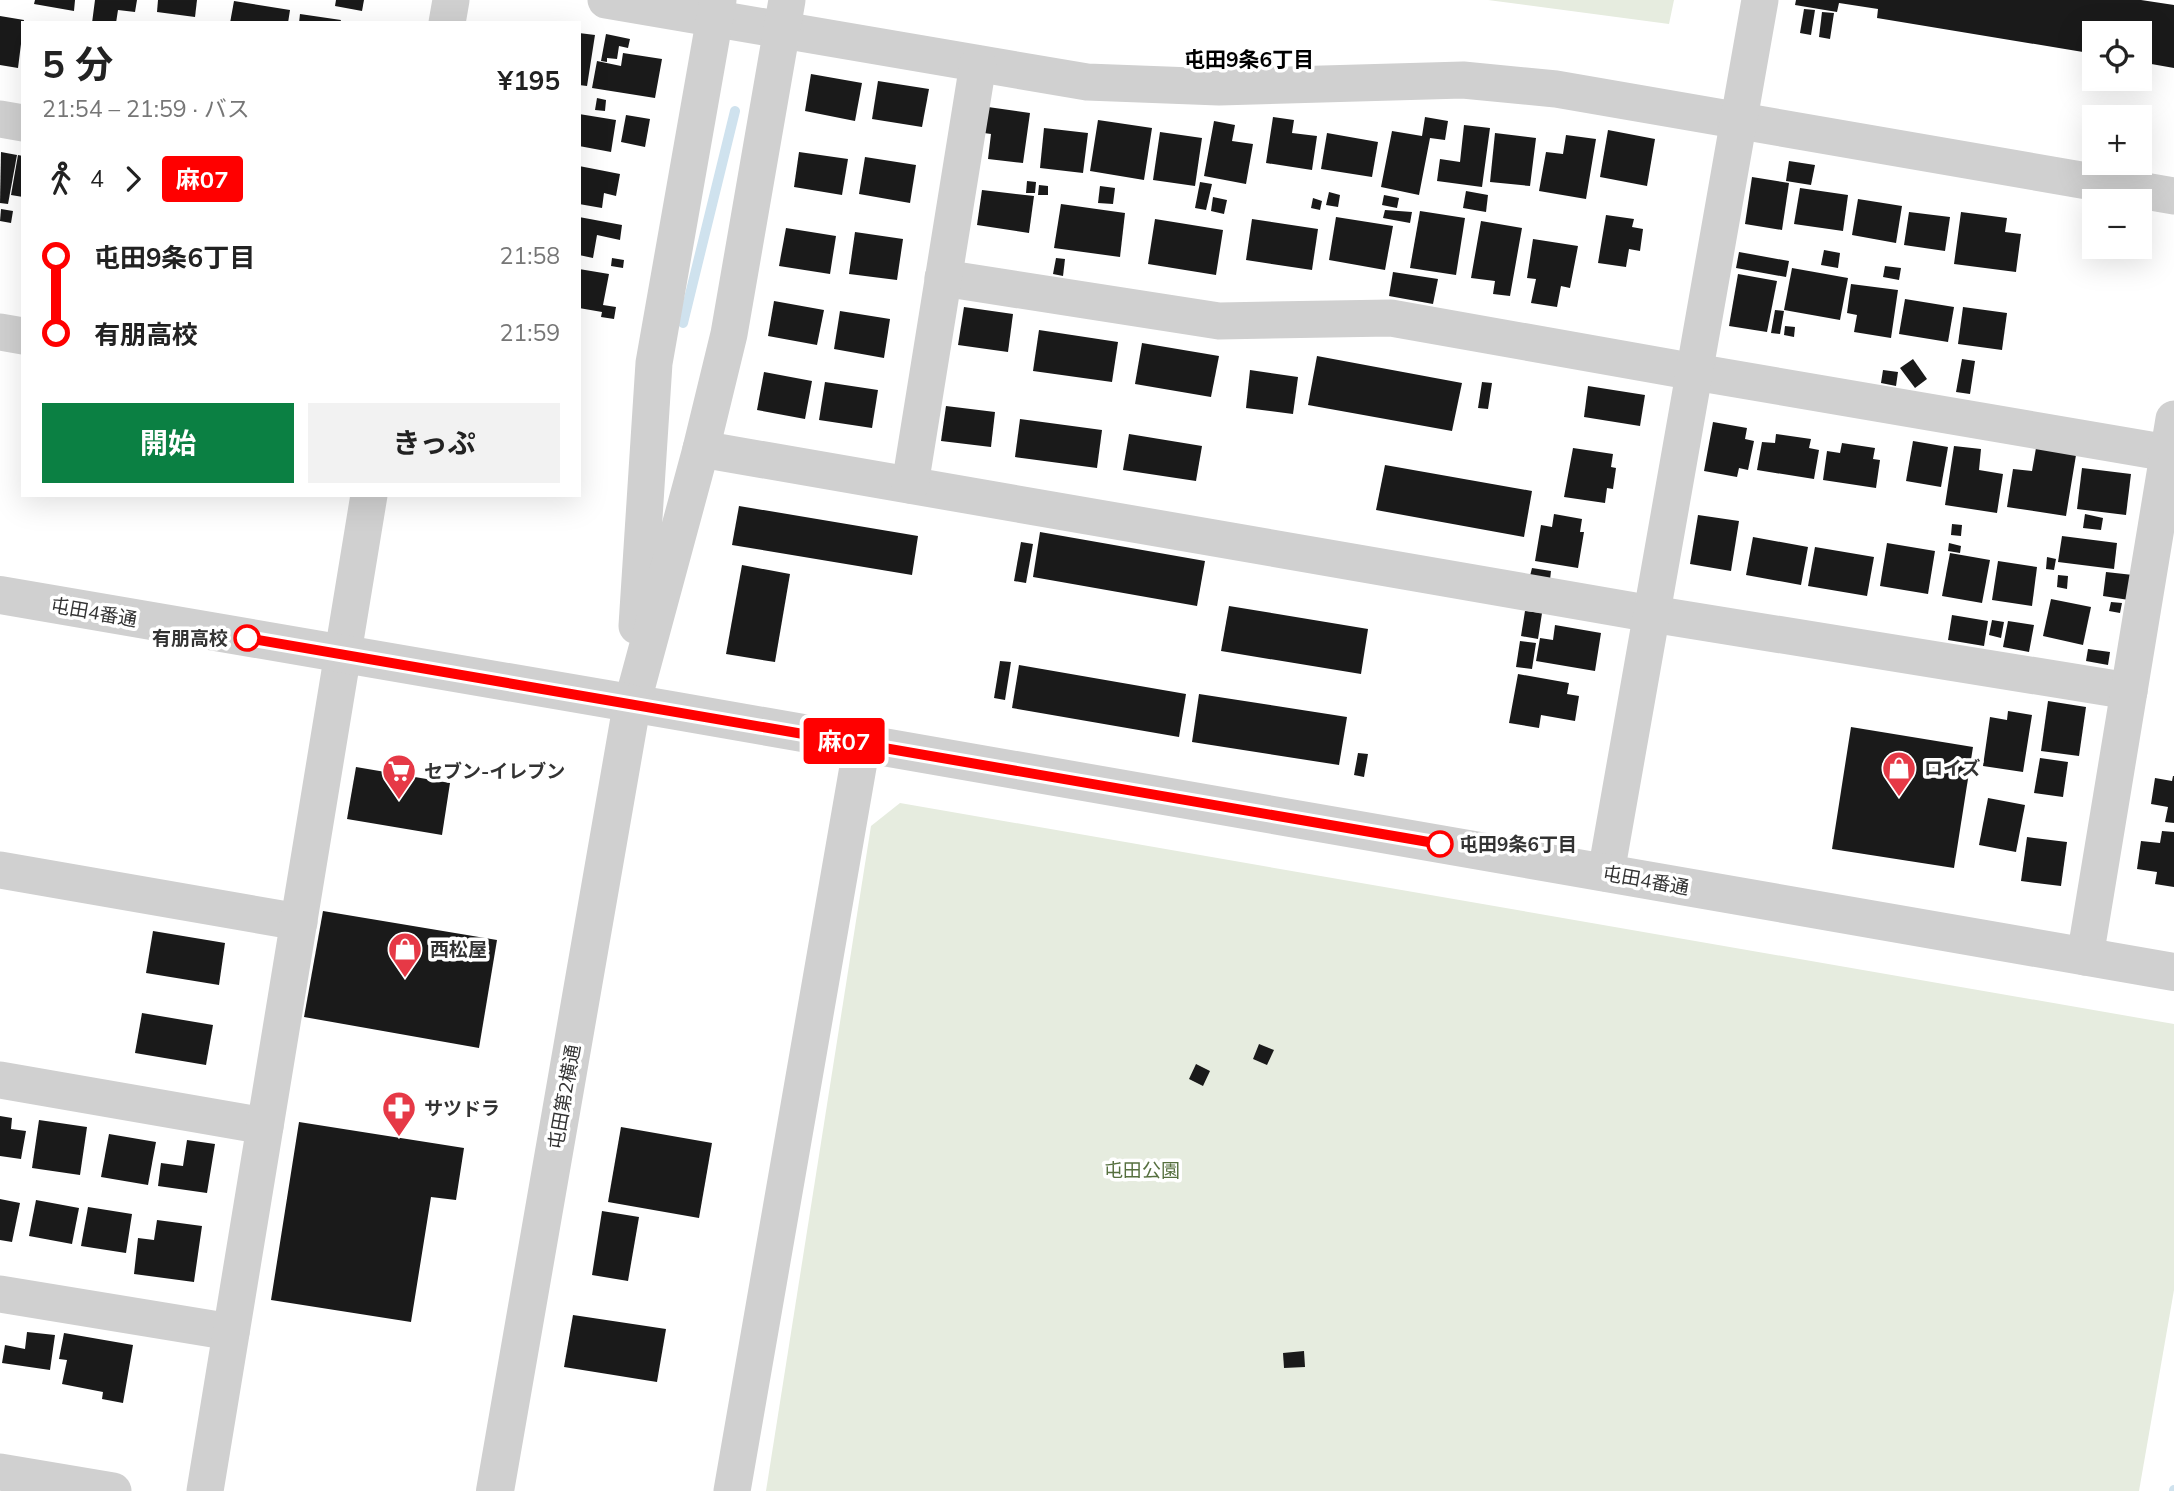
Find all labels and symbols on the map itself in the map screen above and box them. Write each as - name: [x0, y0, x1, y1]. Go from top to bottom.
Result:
- district label: 屯田9条6丁目: [1184, 46, 1314, 72]
- street label: 屯田4番通: [49, 593, 139, 631]
- marker: 有朋高校: [234, 625, 260, 651]
- place label: 有朋高校: [152, 626, 228, 650]
- line badge: 麻07: [804, 718, 884, 764]
- shop icon: ロイズ: [1880, 749, 1918, 798]
- supermarket icon: セブン-イレブン: [380, 752, 418, 801]
- place label: ロイズ: [1924, 756, 1980, 780]
- place label: セブン-イレブン: [424, 759, 565, 783]
- marker: 屯田9条6丁目: [1427, 831, 1453, 857]
- place label: 屯田9条6丁目: [1459, 832, 1577, 856]
- street label: 屯田4番通: [1601, 861, 1691, 899]
- shop icon: 西松屋: [386, 930, 424, 979]
- place label: 西松屋: [430, 937, 487, 961]
- street label: 屯田第2横通: [543, 1043, 585, 1151]
- pharmacy icon: サツドラ: [380, 1089, 418, 1138]
- place label: サツドラ: [424, 1096, 500, 1120]
- park label: 屯田公園: [1104, 1158, 1180, 1182]

